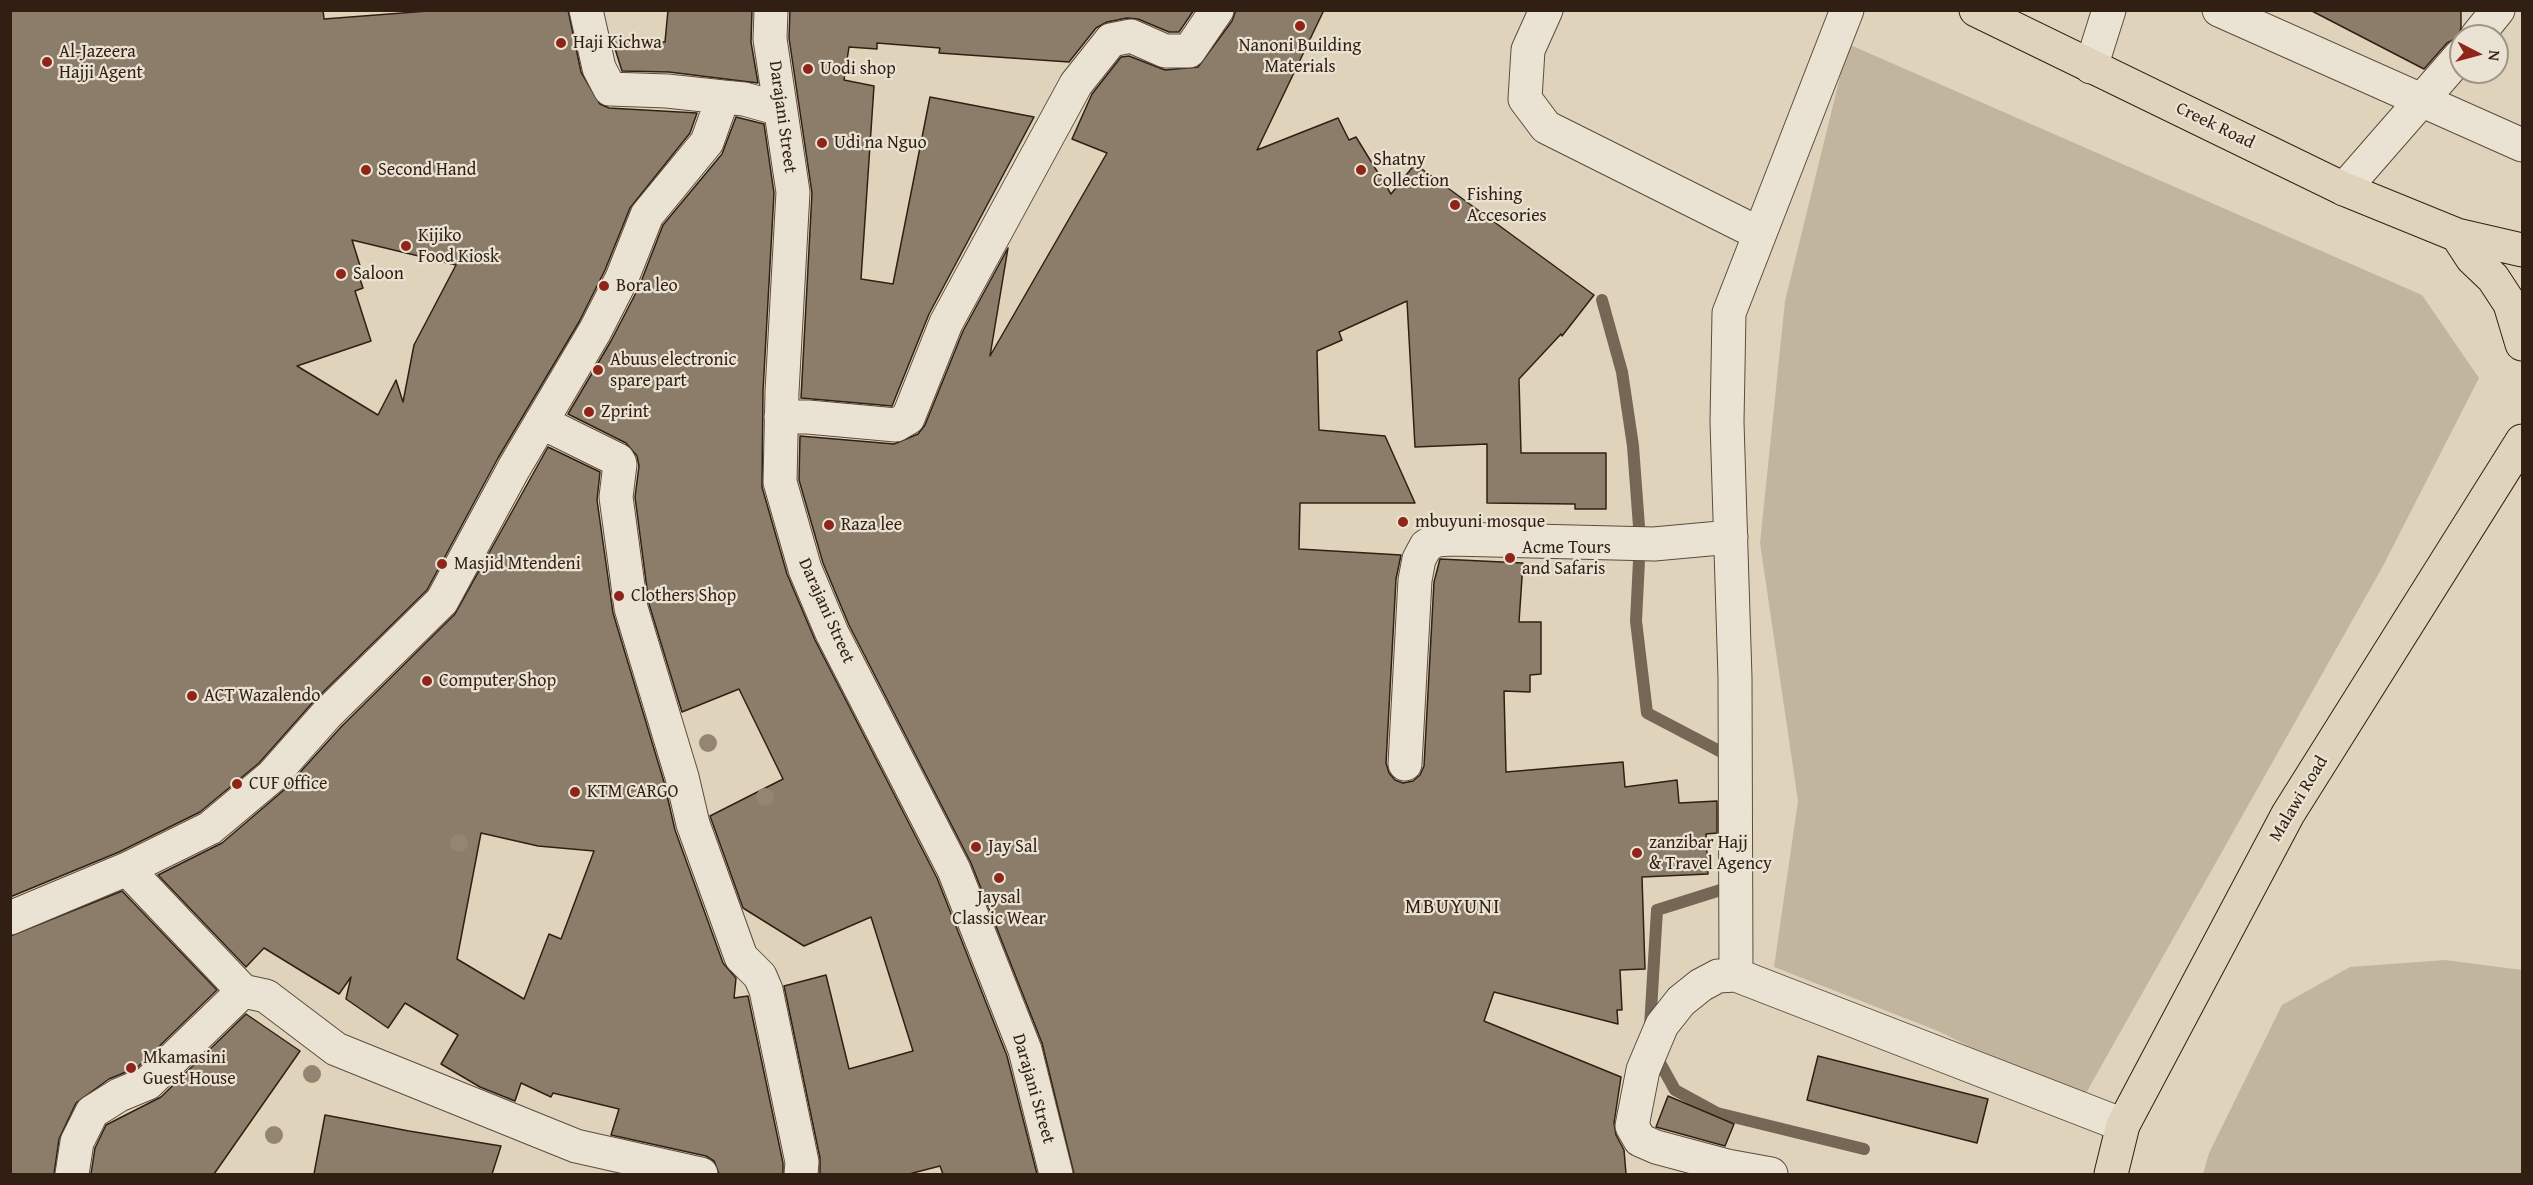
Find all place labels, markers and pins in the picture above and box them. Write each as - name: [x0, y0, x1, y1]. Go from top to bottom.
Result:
- marker: Nanoni Building Materials: [1293, 19, 1307, 33]
- place label: Haji Kichwa: [573, 32, 662, 54]
- place label: Nanoni Building Materials: [1239, 35, 1361, 78]
- marker: Haji Kichwa: [554, 36, 568, 50]
- place label: Al-Jazeera Hajji Agent: [59, 41, 143, 84]
- marker: Al-Jazeera Hajji Agent: [40, 55, 54, 69]
- place label: Uodi shop: [820, 58, 896, 80]
- marker: Uodi shop: [801, 62, 815, 76]
- place label: Udi na Nguo: [834, 132, 927, 154]
- marker: Udi na Nguo: [815, 136, 829, 150]
- place label: Shatny Collection: [1373, 149, 1449, 192]
- place label: Second Hand: [378, 159, 476, 181]
- marker: Second Hand: [359, 163, 373, 177]
- marker: Shatny Collection: [1354, 163, 1368, 177]
- place label: Fishing Accesories: [1467, 184, 1547, 226]
- marker: Fishing Accesories: [1448, 198, 1462, 212]
- place label: Kijiko Food Kiosk: [418, 225, 499, 268]
- marker: Kijiko Food Kiosk: [399, 239, 413, 253]
- place label: Saloon: [353, 263, 404, 285]
- marker: Saloon: [334, 267, 348, 281]
- place label: Bora leo: [616, 275, 678, 297]
- marker: Bora leo: [597, 279, 611, 293]
- place label: Abuus electronic spare part: [610, 349, 737, 392]
- marker: Abuus electronic spare part: [591, 363, 605, 377]
- place label: Zprint: [601, 401, 649, 423]
- marker: Zprint: [582, 405, 596, 419]
- place label: mbuyuni mosque: [1415, 511, 1545, 533]
- place label: Raza lee: [841, 514, 902, 536]
- marker: mbuyuni mosque: [1396, 515, 1410, 529]
- marker: Raza lee: [822, 518, 836, 532]
- place label: Acme Tours and Safaris: [1522, 537, 1611, 580]
- marker: Acme Tours and Safaris: [1503, 551, 1517, 565]
- place label: Masjid Mtendeni: [454, 553, 581, 575]
- marker: Masjid Mtendeni: [435, 557, 449, 571]
- place label: Clothers Shop: [631, 585, 736, 607]
- marker: Clothers Shop: [612, 589, 626, 603]
- place label: Computer Shop: [439, 670, 556, 692]
- marker: Computer Shop: [420, 674, 434, 688]
- place label: ACT Wazalendo: [204, 685, 320, 707]
- marker: ACT Wazalendo: [185, 689, 199, 703]
- place label: CUF Office: [249, 773, 327, 795]
- marker: CUF Office: [230, 777, 244, 791]
- place label: KTM CARGO: [587, 781, 679, 803]
- marker: KTM CARGO: [568, 785, 582, 799]
- place label: zanzibar Hajj & Travel Agency: [1649, 832, 1772, 874]
- place label: Jay Sal: [988, 836, 1037, 858]
- marker: Jay Sal: [969, 840, 983, 854]
- marker: zanzibar Hajj & Travel Agency: [1630, 846, 1644, 860]
- marker: Jaysal Classic Wear: [992, 871, 1006, 885]
- place label: Jaysal Classic Wear: [952, 887, 1046, 930]
- place label: Mkamasini Guest House: [143, 1047, 236, 1090]
- marker: Mkamasini Guest House: [124, 1061, 138, 1075]

